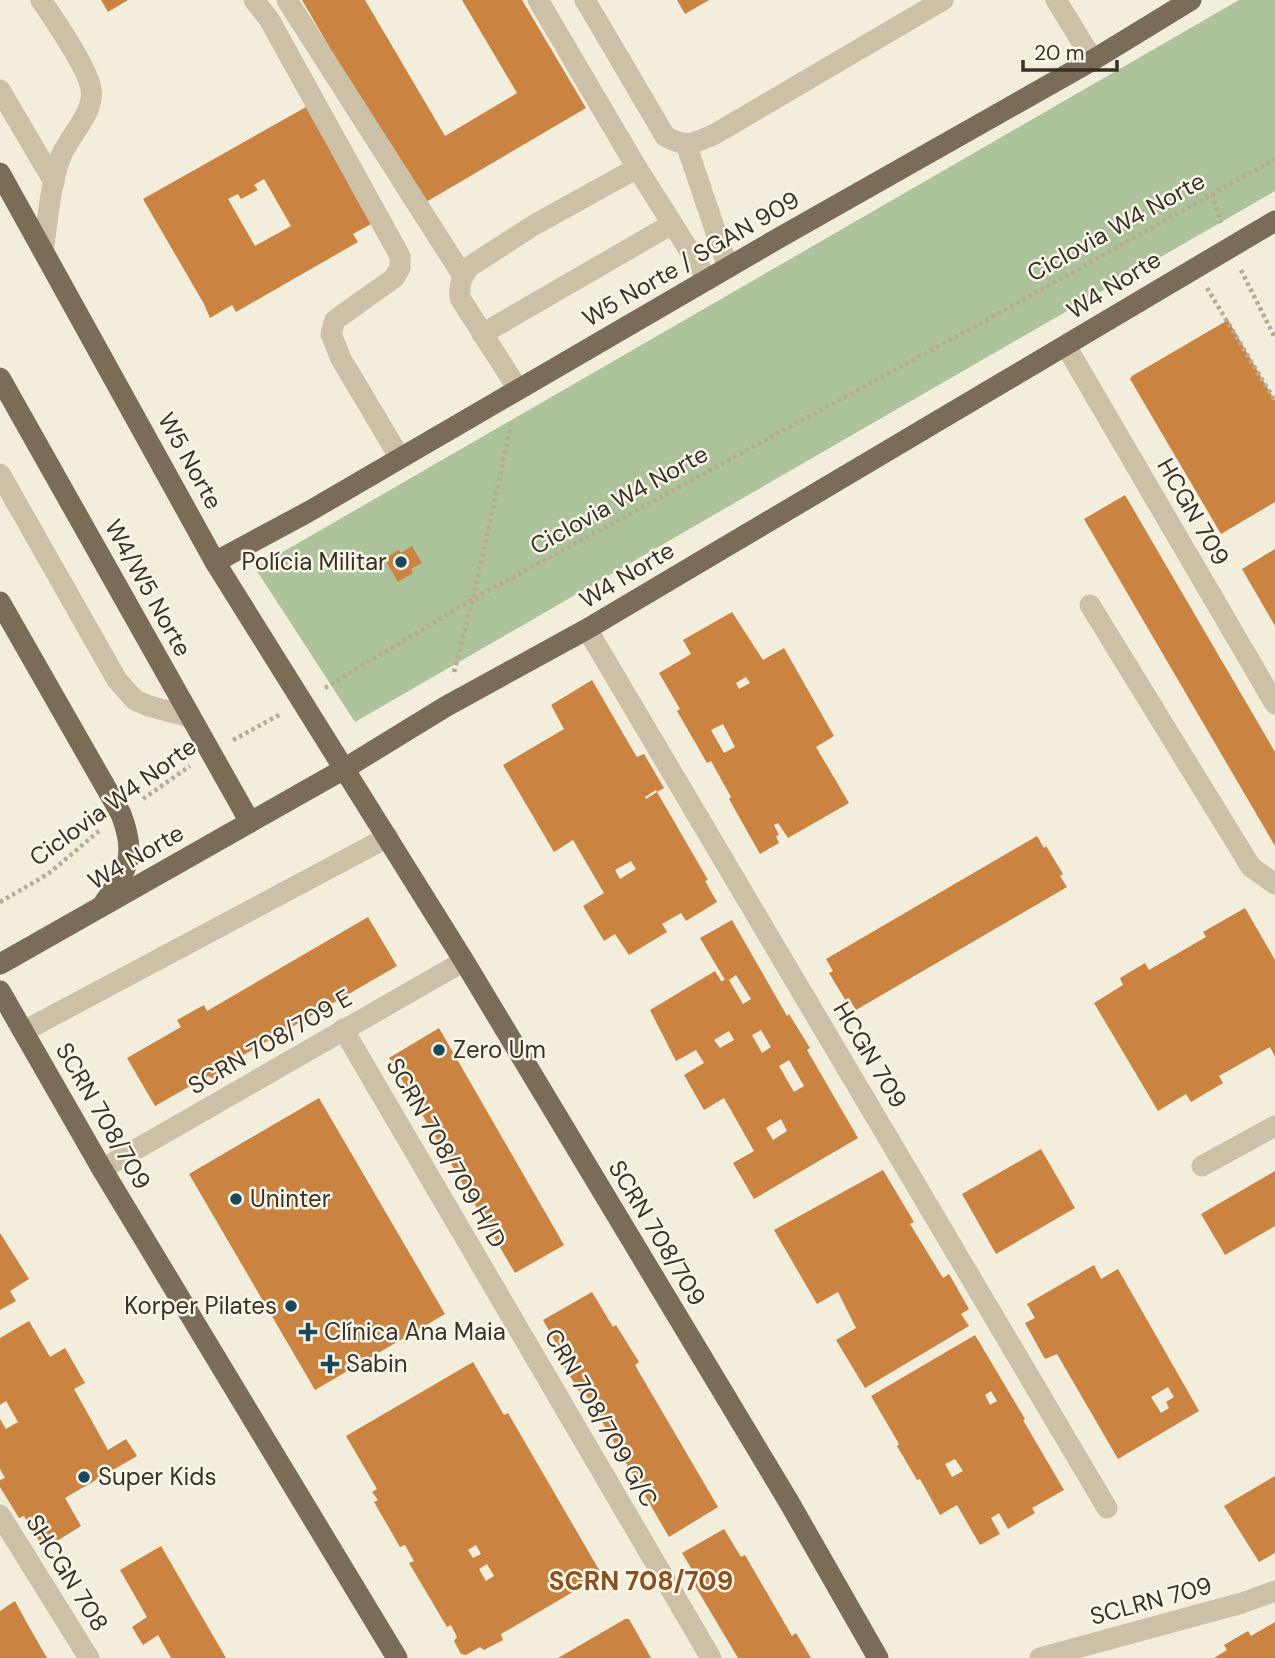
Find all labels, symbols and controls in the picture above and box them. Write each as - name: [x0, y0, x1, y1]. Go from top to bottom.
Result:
- scale bar: [1023, 28, 1118, 72]
- text: 20 m: [1034, 39, 1085, 67]
- street label: Ciclovia W4 Norte: [1022, 166, 1210, 288]
- street label: W5 Norte / SGAN 909: [577, 184, 805, 333]
- street label: W4 Norte: [1062, 245, 1166, 325]
- street label: W5 Norte: [151, 407, 230, 515]
- street label: Ciclovia W4 Norte: [524, 438, 713, 561]
- street label: HCGN 709: [1150, 453, 1237, 571]
- street label: W4/W5 Norte: [98, 514, 199, 662]
- street label: W4 Norte: [574, 534, 680, 615]
- place label: Polícia Militar: [242, 546, 387, 577]
- marker: Polícia Militar: [393, 554, 409, 570]
- street label: Ciclovia W4 Norte: [24, 732, 202, 872]
- street label: W4 Norte: [83, 818, 189, 896]
- street label: SCRN 708/709 E: [182, 982, 357, 1101]
- street label: HCGN 709: [827, 996, 914, 1114]
- place label: Zero Um: [453, 1034, 546, 1065]
- street label: SCRN 708/709: [49, 1037, 158, 1195]
- marker: Zero Um: [431, 1042, 447, 1058]
- street label: SCRN 708/709 H/D: [379, 1052, 513, 1253]
- street label: SCRN 708/709: [602, 1154, 713, 1311]
- place label: Uninter: [250, 1183, 331, 1214]
- marker: Uninter: [228, 1191, 244, 1207]
- place label: Korper Pilates: [124, 1290, 277, 1321]
- marker: Korper Pilates: [283, 1298, 299, 1314]
- place label: Clínica Ana Maia: [324, 1316, 506, 1347]
- marker: Clínica Ana Maia: [298, 1322, 318, 1342]
- street label: CRN 708/709 G/C: [538, 1323, 665, 1513]
- place label: Sabin: [346, 1348, 408, 1379]
- marker: Sabin: [320, 1354, 340, 1374]
- place label: Super Kids: [98, 1461, 216, 1492]
- marker: Super Kids: [76, 1469, 92, 1485]
- street label: SHCGN 708: [19, 1508, 116, 1637]
- district label: SCRN 708/709: [549, 1564, 733, 1598]
- street label: SCLRN 709: [1087, 1569, 1215, 1632]

